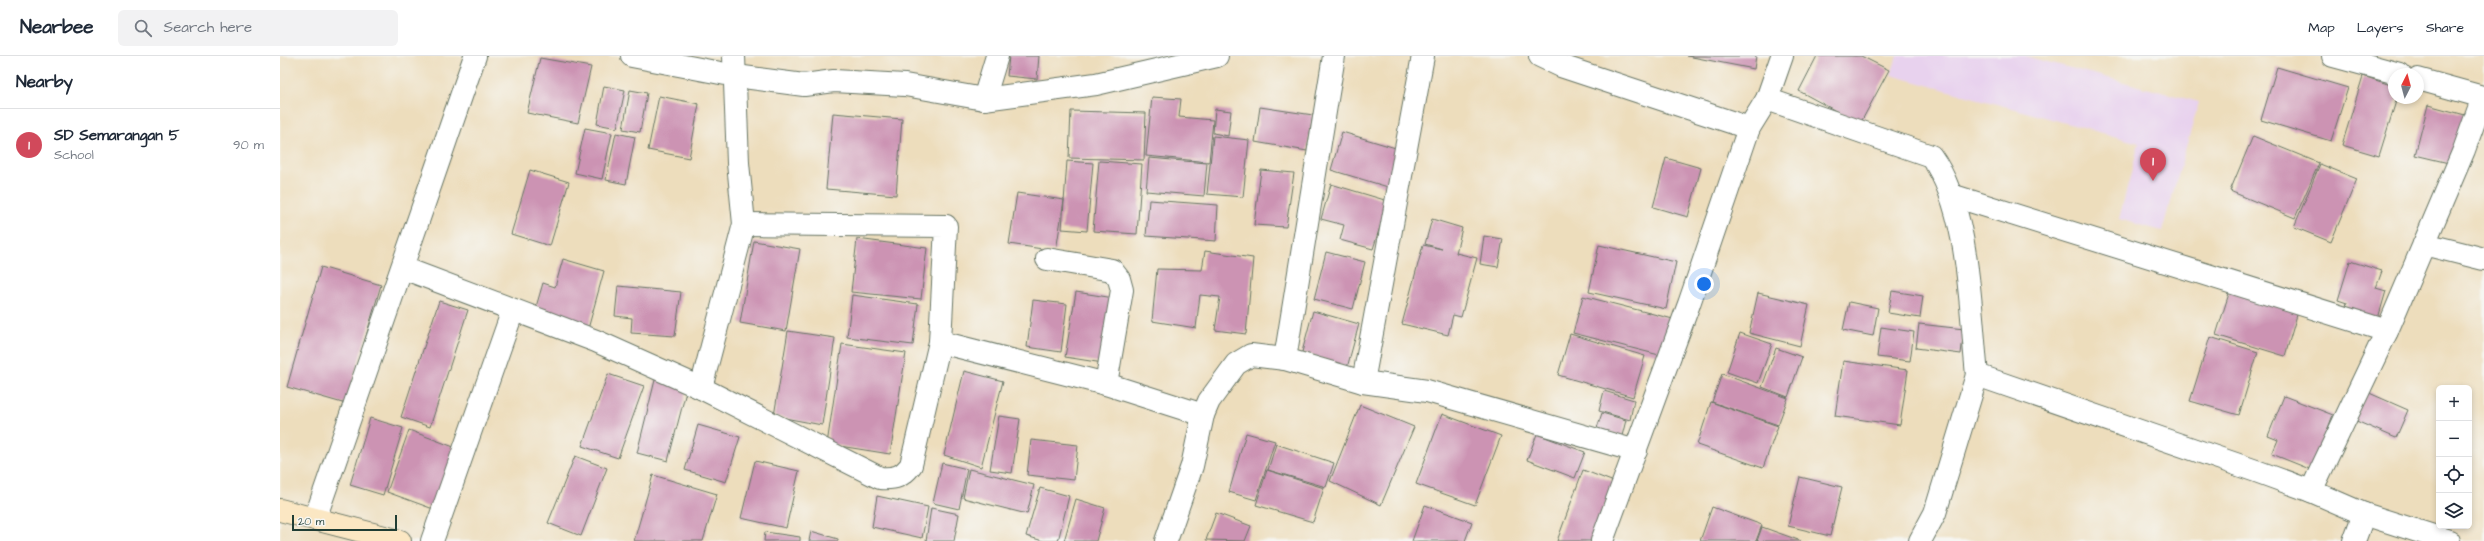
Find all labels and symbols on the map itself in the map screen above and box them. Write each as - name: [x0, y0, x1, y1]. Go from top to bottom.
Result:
- north arrow: [2388, 68, 2424, 104]
- pin: 1: [2140, 148, 2166, 181]
- your location: [1694, 274, 1714, 294]
- scale bar: [292, 513, 397, 532]

